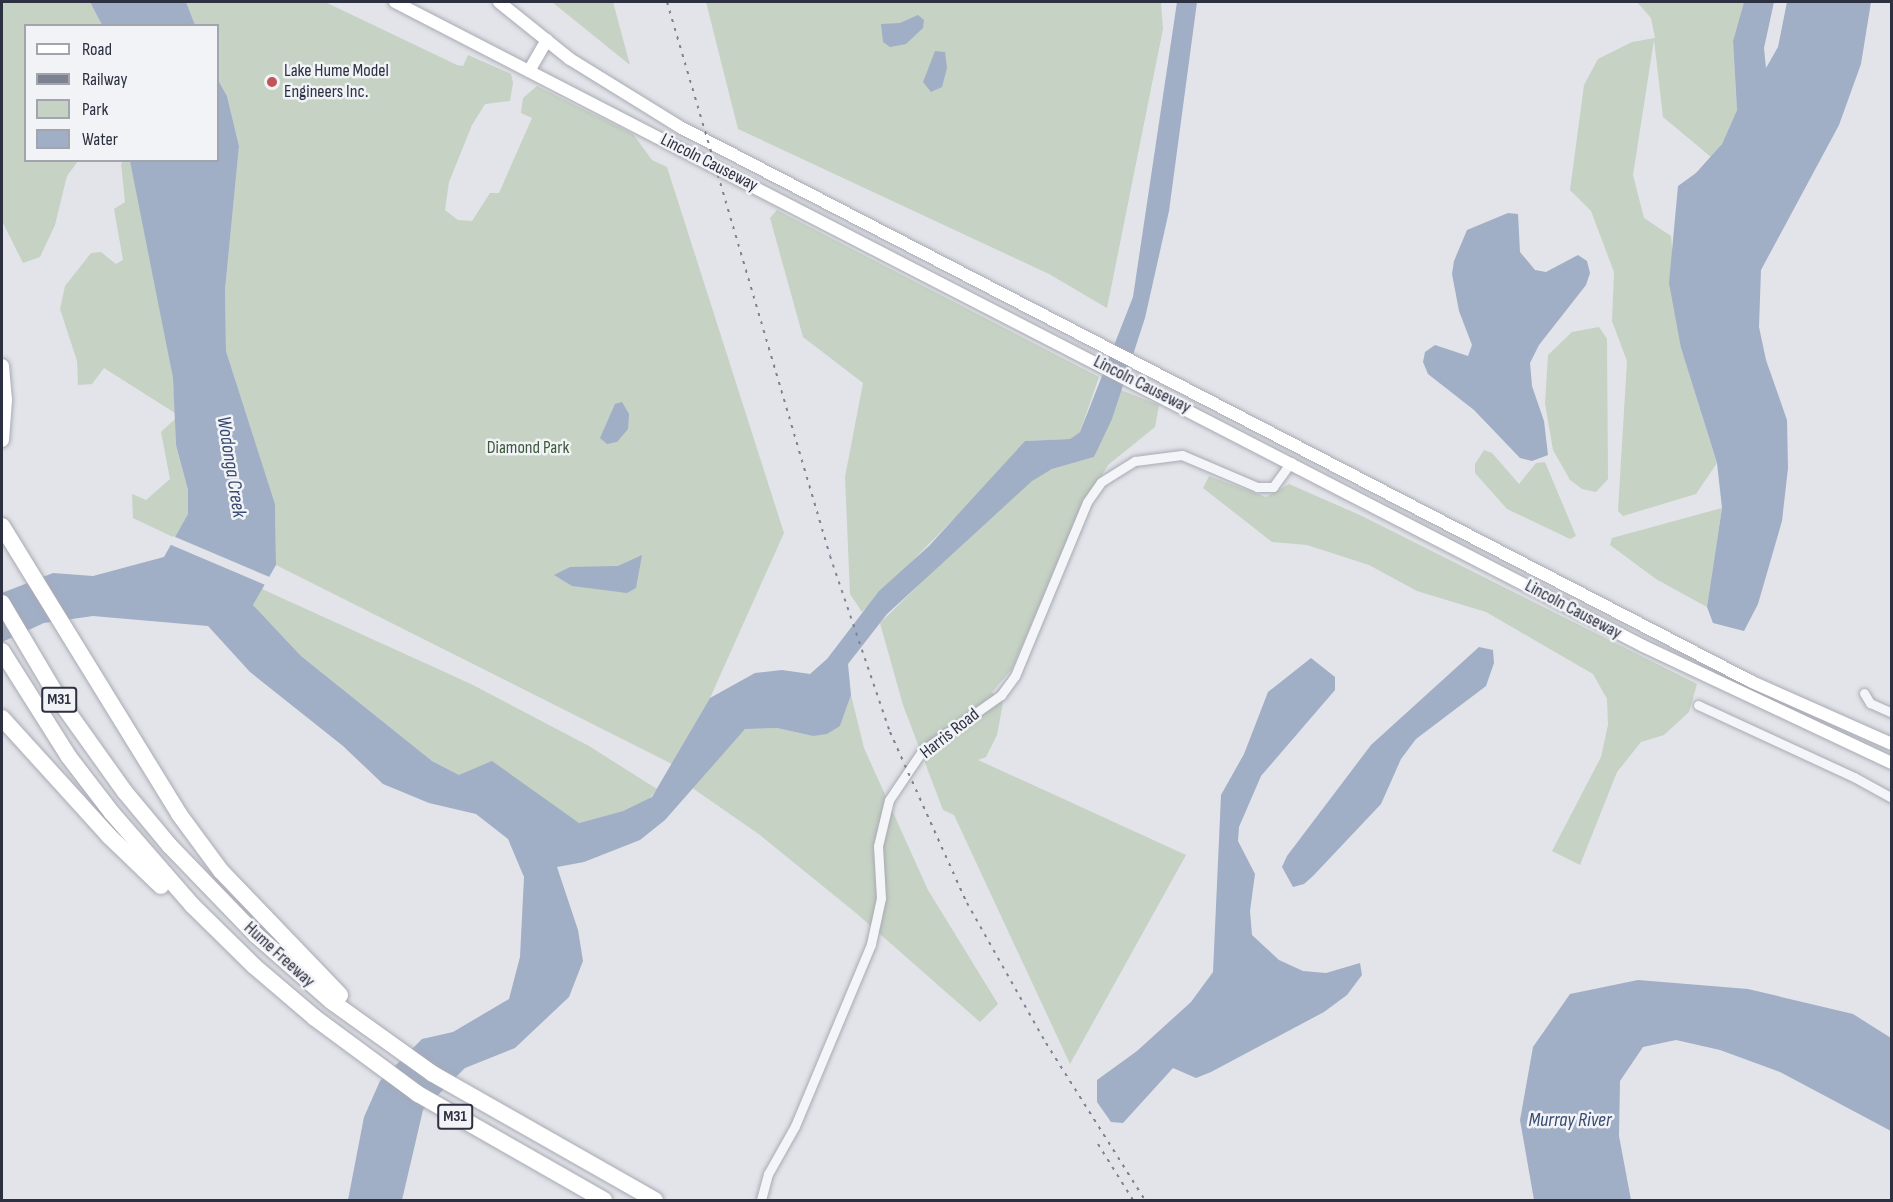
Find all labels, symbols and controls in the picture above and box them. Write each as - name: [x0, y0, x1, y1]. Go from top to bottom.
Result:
- legend: [24, 24, 219, 162]
- text: Road: [82, 39, 112, 60]
- place label: Lake Hume Model Engineers Inc.: [284, 61, 389, 104]
- text: Railway: [82, 69, 127, 90]
- marker: Lake Hume Model Engineers Inc.: [265, 75, 279, 89]
- text: Park: [82, 99, 108, 120]
- text: Water: [82, 129, 118, 150]
- street label: Lincoln Causeway: [657, 129, 761, 197]
- street label: Lincoln Causeway: [1090, 351, 1194, 419]
- water label: Wodonga Creek: [211, 415, 251, 519]
- park label: Diamond Park: [487, 437, 569, 459]
- street label: Lincoln Causeway: [1521, 575, 1625, 645]
- road number: M31: [41, 687, 77, 713]
- street label: Harris Road: [916, 704, 984, 764]
- street label: Hume Freeway: [239, 918, 319, 992]
- road number: M31: [437, 1104, 473, 1130]
- water label: Murray River: [1528, 1108, 1612, 1132]

